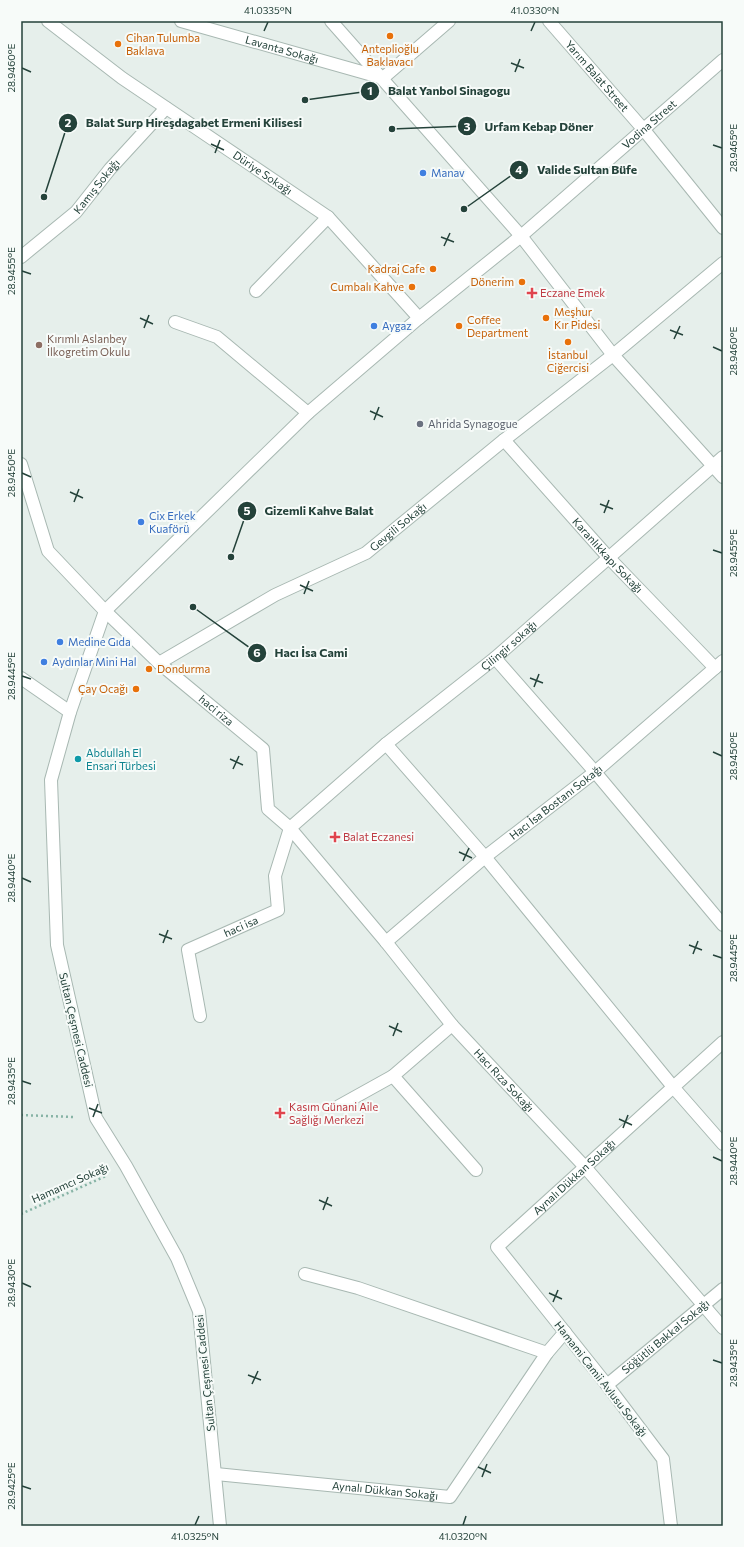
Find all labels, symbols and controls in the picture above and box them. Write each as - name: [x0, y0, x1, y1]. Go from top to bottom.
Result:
- text: 41.0335°N: [244, 4, 292, 16]
- text: 41.0330°N: [511, 4, 559, 16]
- place label: Cihan Tulumba Baklava: [126, 31, 200, 57]
- marker: Anteplioğlu Baklavacı: [385, 31, 395, 41]
- street label: Lavanta Sokağı: [244, 33, 320, 66]
- street label: Yarım Balat Street: [563, 38, 632, 114]
- marker: Cihan Tulumba Baklava: [113, 39, 123, 49]
- place label: Anteplioğlu Baklavacı: [361, 42, 419, 68]
- text: 28.9460°E: [5, 43, 17, 92]
- callout: Balat Yanbol Sinagogu: [360, 79, 519, 103]
- text: 1: [367, 83, 373, 97]
- text: Balat Yanbol Sinagogu: [388, 83, 510, 97]
- street label: Vodina Street: [619, 96, 679, 151]
- callout: Balat Surp Hireşdagabet Ermeni Kilisesi: [58, 111, 310, 135]
- callout: Urfam Kebap Döner: [457, 114, 601, 138]
- text: 2: [65, 115, 72, 129]
- text: Balat Surp Hireşdagabet Ermeni Kilisesi: [86, 115, 302, 129]
- text: 3: [464, 119, 471, 133]
- text: Urfam Kebap Döner: [485, 119, 593, 133]
- text: 28.9465°E: [727, 124, 739, 172]
- street label: Düriye Sokağı: [231, 148, 295, 197]
- street label: Kamış Sokağı: [70, 156, 122, 216]
- callout: Valide Sultan Büfe: [509, 158, 645, 182]
- text: 4: [515, 162, 523, 176]
- text: Valide Sultan Büfe: [537, 162, 637, 176]
- place label: Manav: [431, 166, 465, 179]
- marker: Manav: [418, 168, 428, 178]
- text: 28.9455°E: [5, 247, 17, 295]
- place label: Kadraj Cafe: [367, 262, 425, 275]
- marker: Kadraj Cafe: [428, 264, 438, 274]
- place label: Dönerim: [470, 275, 514, 288]
- marker: Dönerim: [517, 277, 527, 287]
- place label: Cumbalı Kahve: [330, 280, 404, 293]
- marker: Cumbalı Kahve: [407, 282, 417, 292]
- place label: Eczane Emek: [540, 286, 605, 299]
- marker: Eczane Emek: [527, 288, 537, 298]
- place label: Meşhur Kır Pidesi: [554, 305, 601, 331]
- place label: Coffee Department: [467, 313, 529, 339]
- marker: Meşhur Kır Pidesi: [541, 313, 551, 323]
- place label: Aygaz: [382, 319, 412, 332]
- marker: Aygaz: [369, 321, 379, 331]
- marker: Coffee Department: [454, 321, 464, 331]
- text: 28.9460°E: [727, 326, 739, 375]
- place label: Kırımlı Aslanbey İlkogretim Okulu: [47, 332, 130, 358]
- marker: İstanbul Ciğercisi: [563, 337, 573, 347]
- marker: Kırımlı Aslanbey İlkogretim Okulu: [34, 340, 44, 350]
- place label: İstanbul Ciğercisi: [547, 347, 589, 374]
- place label: Ahrida Synagogue: [428, 417, 518, 430]
- marker: Ahrida Synagogue: [415, 419, 425, 429]
- text: 28.9450°E: [5, 449, 17, 497]
- callout: Gizemli Kahve Balat: [237, 499, 382, 523]
- street label: Gevgili Sokağı: [367, 499, 429, 553]
- text: 5: [244, 503, 251, 517]
- text: Gizemli Kahve Balat: [264, 503, 374, 517]
- place label: Cix Erkek Kuaförü: [149, 509, 196, 535]
- street label: Karanlıkkapı Sokağı: [570, 515, 646, 595]
- marker: Cix Erkek Kuaförü: [136, 517, 146, 527]
- text: 28.9455°E: [727, 529, 739, 577]
- street label: Çilingir sokağı: [478, 617, 539, 673]
- place label: Medine Gıda: [68, 635, 131, 648]
- marker: Medine Gıda: [55, 637, 65, 647]
- callout: Hacı İsa Cami: [247, 641, 356, 665]
- text: 6: [253, 645, 261, 659]
- text: Hacı İsa Cami: [274, 645, 348, 659]
- text: 28.9445°E: [5, 652, 17, 700]
- place label: Aydınlar Mini Hal: [52, 655, 137, 668]
- marker: Aydınlar Mini Hal: [39, 657, 49, 667]
- place label: Dondurma: [157, 662, 210, 675]
- marker: Dondurma: [144, 664, 154, 674]
- place label: Çay Ocağı: [78, 682, 128, 695]
- marker: Çay Ocağı: [131, 684, 141, 694]
- street label: haci riza: [197, 692, 236, 728]
- text: 28.9450°E: [727, 732, 739, 780]
- place label: Abdullah El Ensari Türbesi: [86, 746, 156, 772]
- marker: Abdullah El Ensari Türbesi: [73, 754, 83, 764]
- street label: Hacı İsa Bostanı Sokağı: [506, 762, 605, 842]
- place label: Balat Eczanesi: [343, 830, 414, 843]
- marker: Balat Eczanesi: [330, 832, 340, 842]
- text: 28.9440°E: [5, 854, 17, 902]
- street label: haci isa: [222, 913, 260, 939]
- text: 28.9445°E: [727, 934, 739, 982]
- street label: Sultan Çeşmesi Caddesi: [57, 971, 96, 1089]
- street label: Hacı Rıza Sokağı: [472, 1046, 537, 1114]
- text: 28.9435°E: [5, 1057, 17, 1105]
- place label: Kasım Günani Aile Sağlığı Merkezi: [289, 1100, 378, 1126]
- marker: Kasım Günani Aile Sağlığı Merkezi: [274, 1107, 286, 1119]
- street label: Aynalı Dükkan Sokağı: [530, 1136, 618, 1217]
- text: 28.9440°E: [727, 1137, 739, 1185]
- street label: Hamamcı Sokağı: [29, 1160, 110, 1205]
- text: 28.9430°E: [5, 1259, 17, 1307]
- street label: Söğütlü Bakkal Sokağı: [619, 1296, 712, 1376]
- street label: Sultan Çeşmesi Caddesi: [192, 1314, 217, 1432]
- street label: Hamami Camii Avlusu Sokağı: [552, 1318, 651, 1439]
- text: 28.9435°E: [727, 1339, 739, 1387]
- text: 28.9425°E: [5, 1462, 17, 1510]
- street label: Aynalı Dükkan Sokağı: [332, 1478, 439, 1502]
- text: 41.0325°N: [171, 1530, 219, 1542]
- text: 41.0320°N: [439, 1530, 487, 1542]

